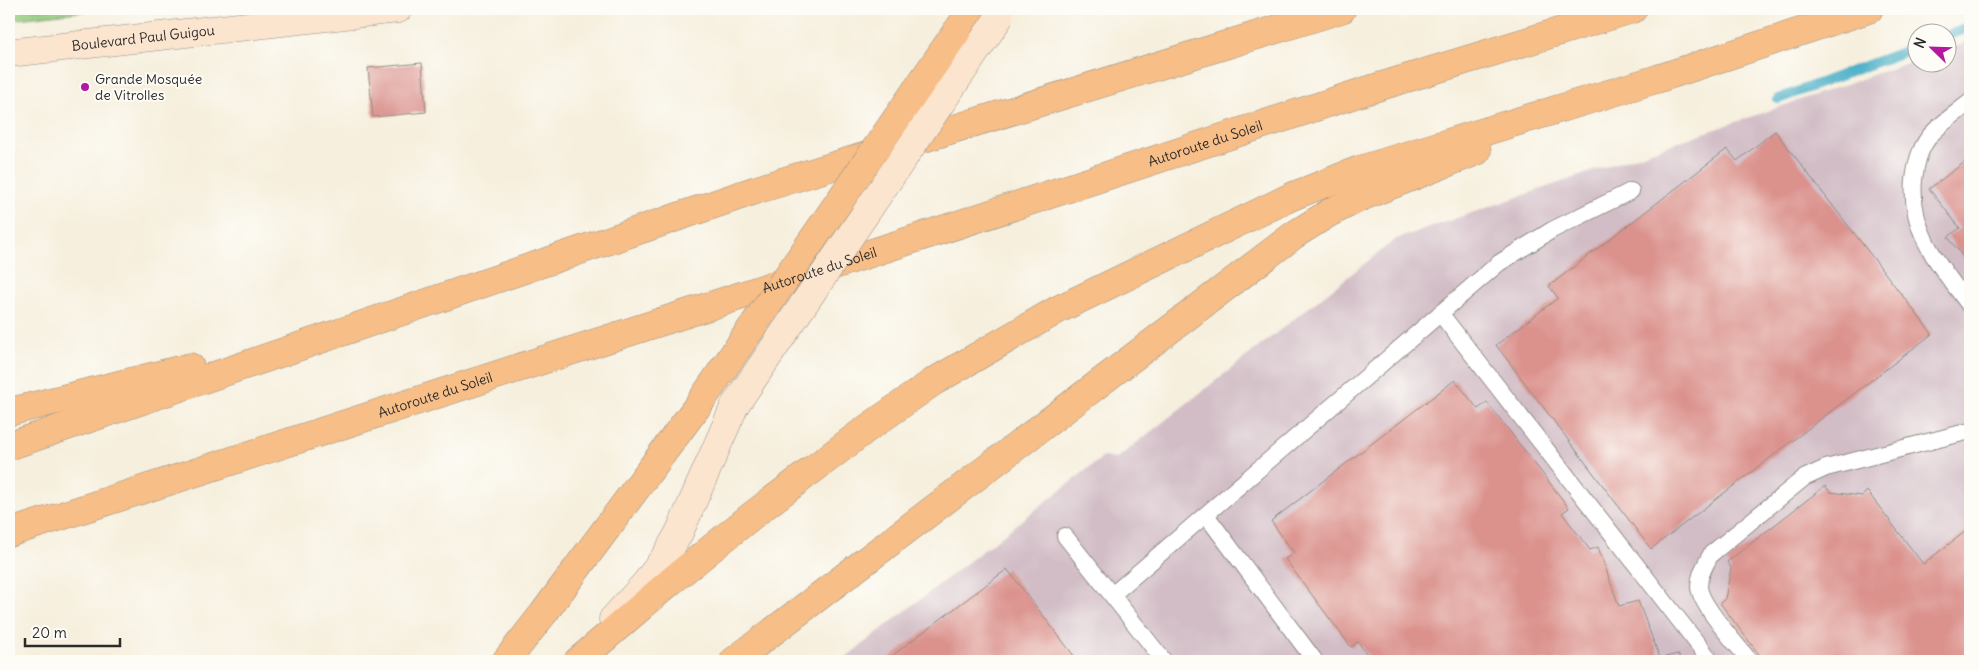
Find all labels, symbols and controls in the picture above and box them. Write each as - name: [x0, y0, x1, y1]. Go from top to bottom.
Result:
- street label: Boulevard Paul Guigou: [71, 21, 216, 55]
- north arrow: [1906, 22, 1956, 72]
- text: N: [1910, 35, 1930, 51]
- place label: Grande Mosquée de Vitrolles: [95, 70, 202, 104]
- marker: Grande Mosquée de Vitrolles: [79, 81, 91, 93]
- street label: Autoroute du Soleil: [1146, 116, 1265, 171]
- street label: Autoroute du Soleil: [760, 243, 879, 297]
- street label: Autoroute du Soleil: [376, 368, 495, 422]
- scale bar: [25, 615, 120, 647]
- text: 20 m: [32, 623, 67, 642]

